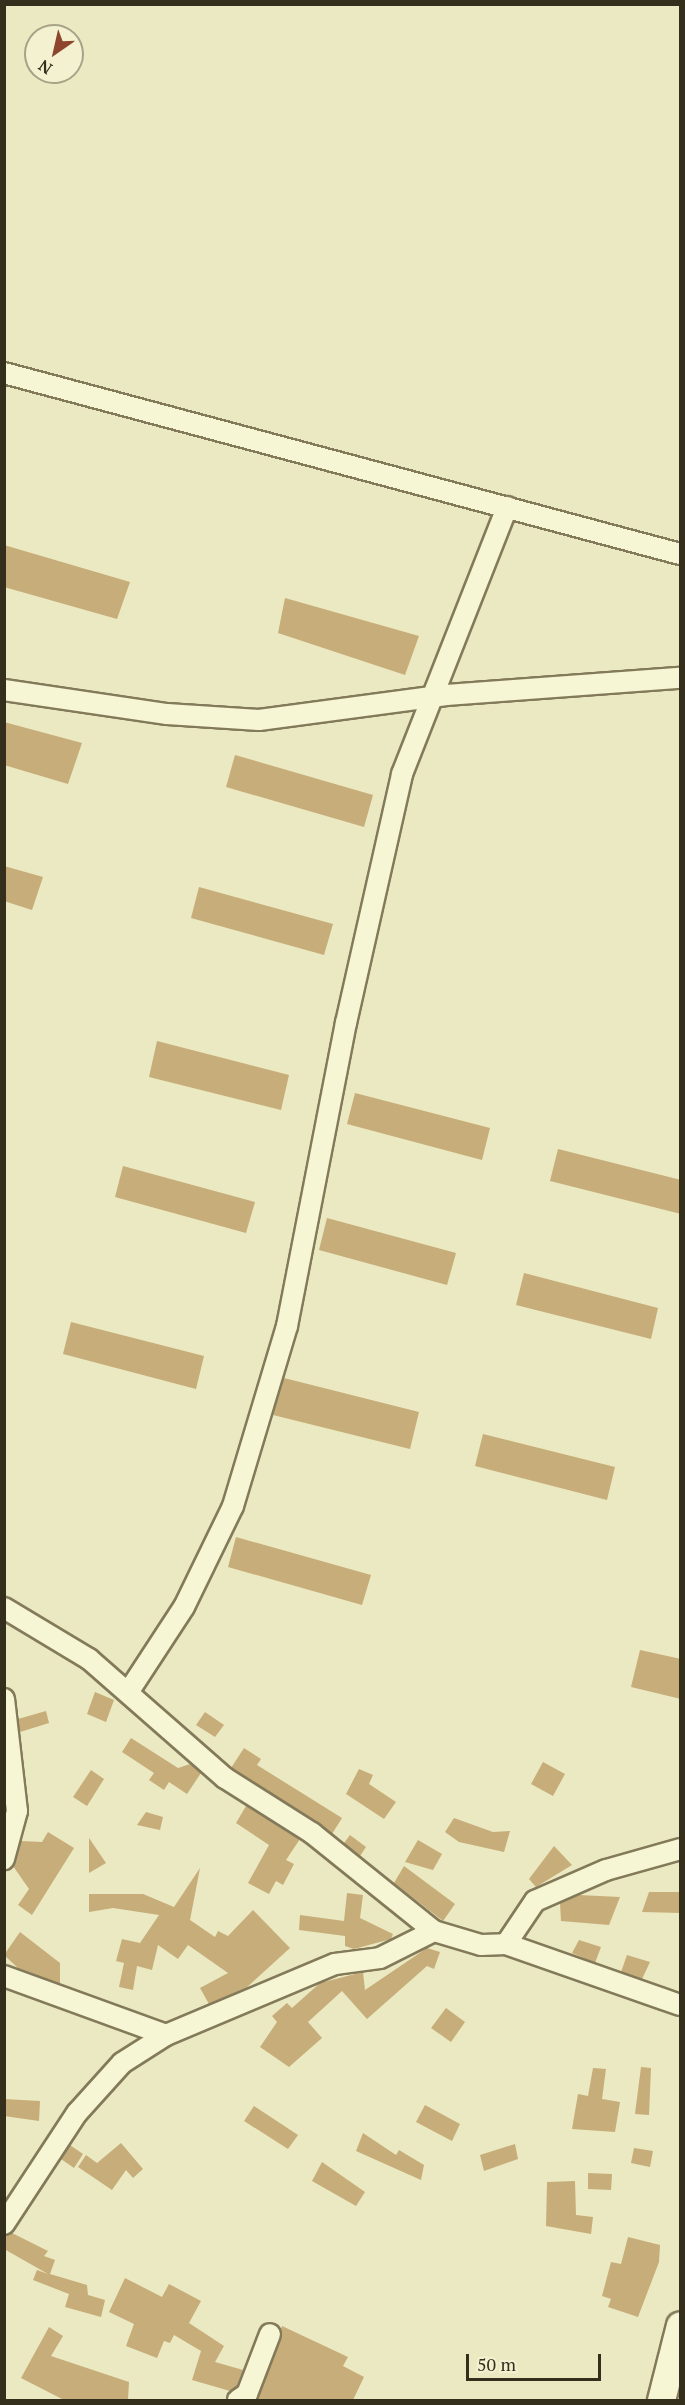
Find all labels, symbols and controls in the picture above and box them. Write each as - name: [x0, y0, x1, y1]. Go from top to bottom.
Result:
- north arrow: [24, 24, 84, 84]
- text: N: [34, 55, 56, 80]
- scale bar: [469, 2342, 604, 2380]
- text: 50 m: [477, 2352, 516, 2376]

